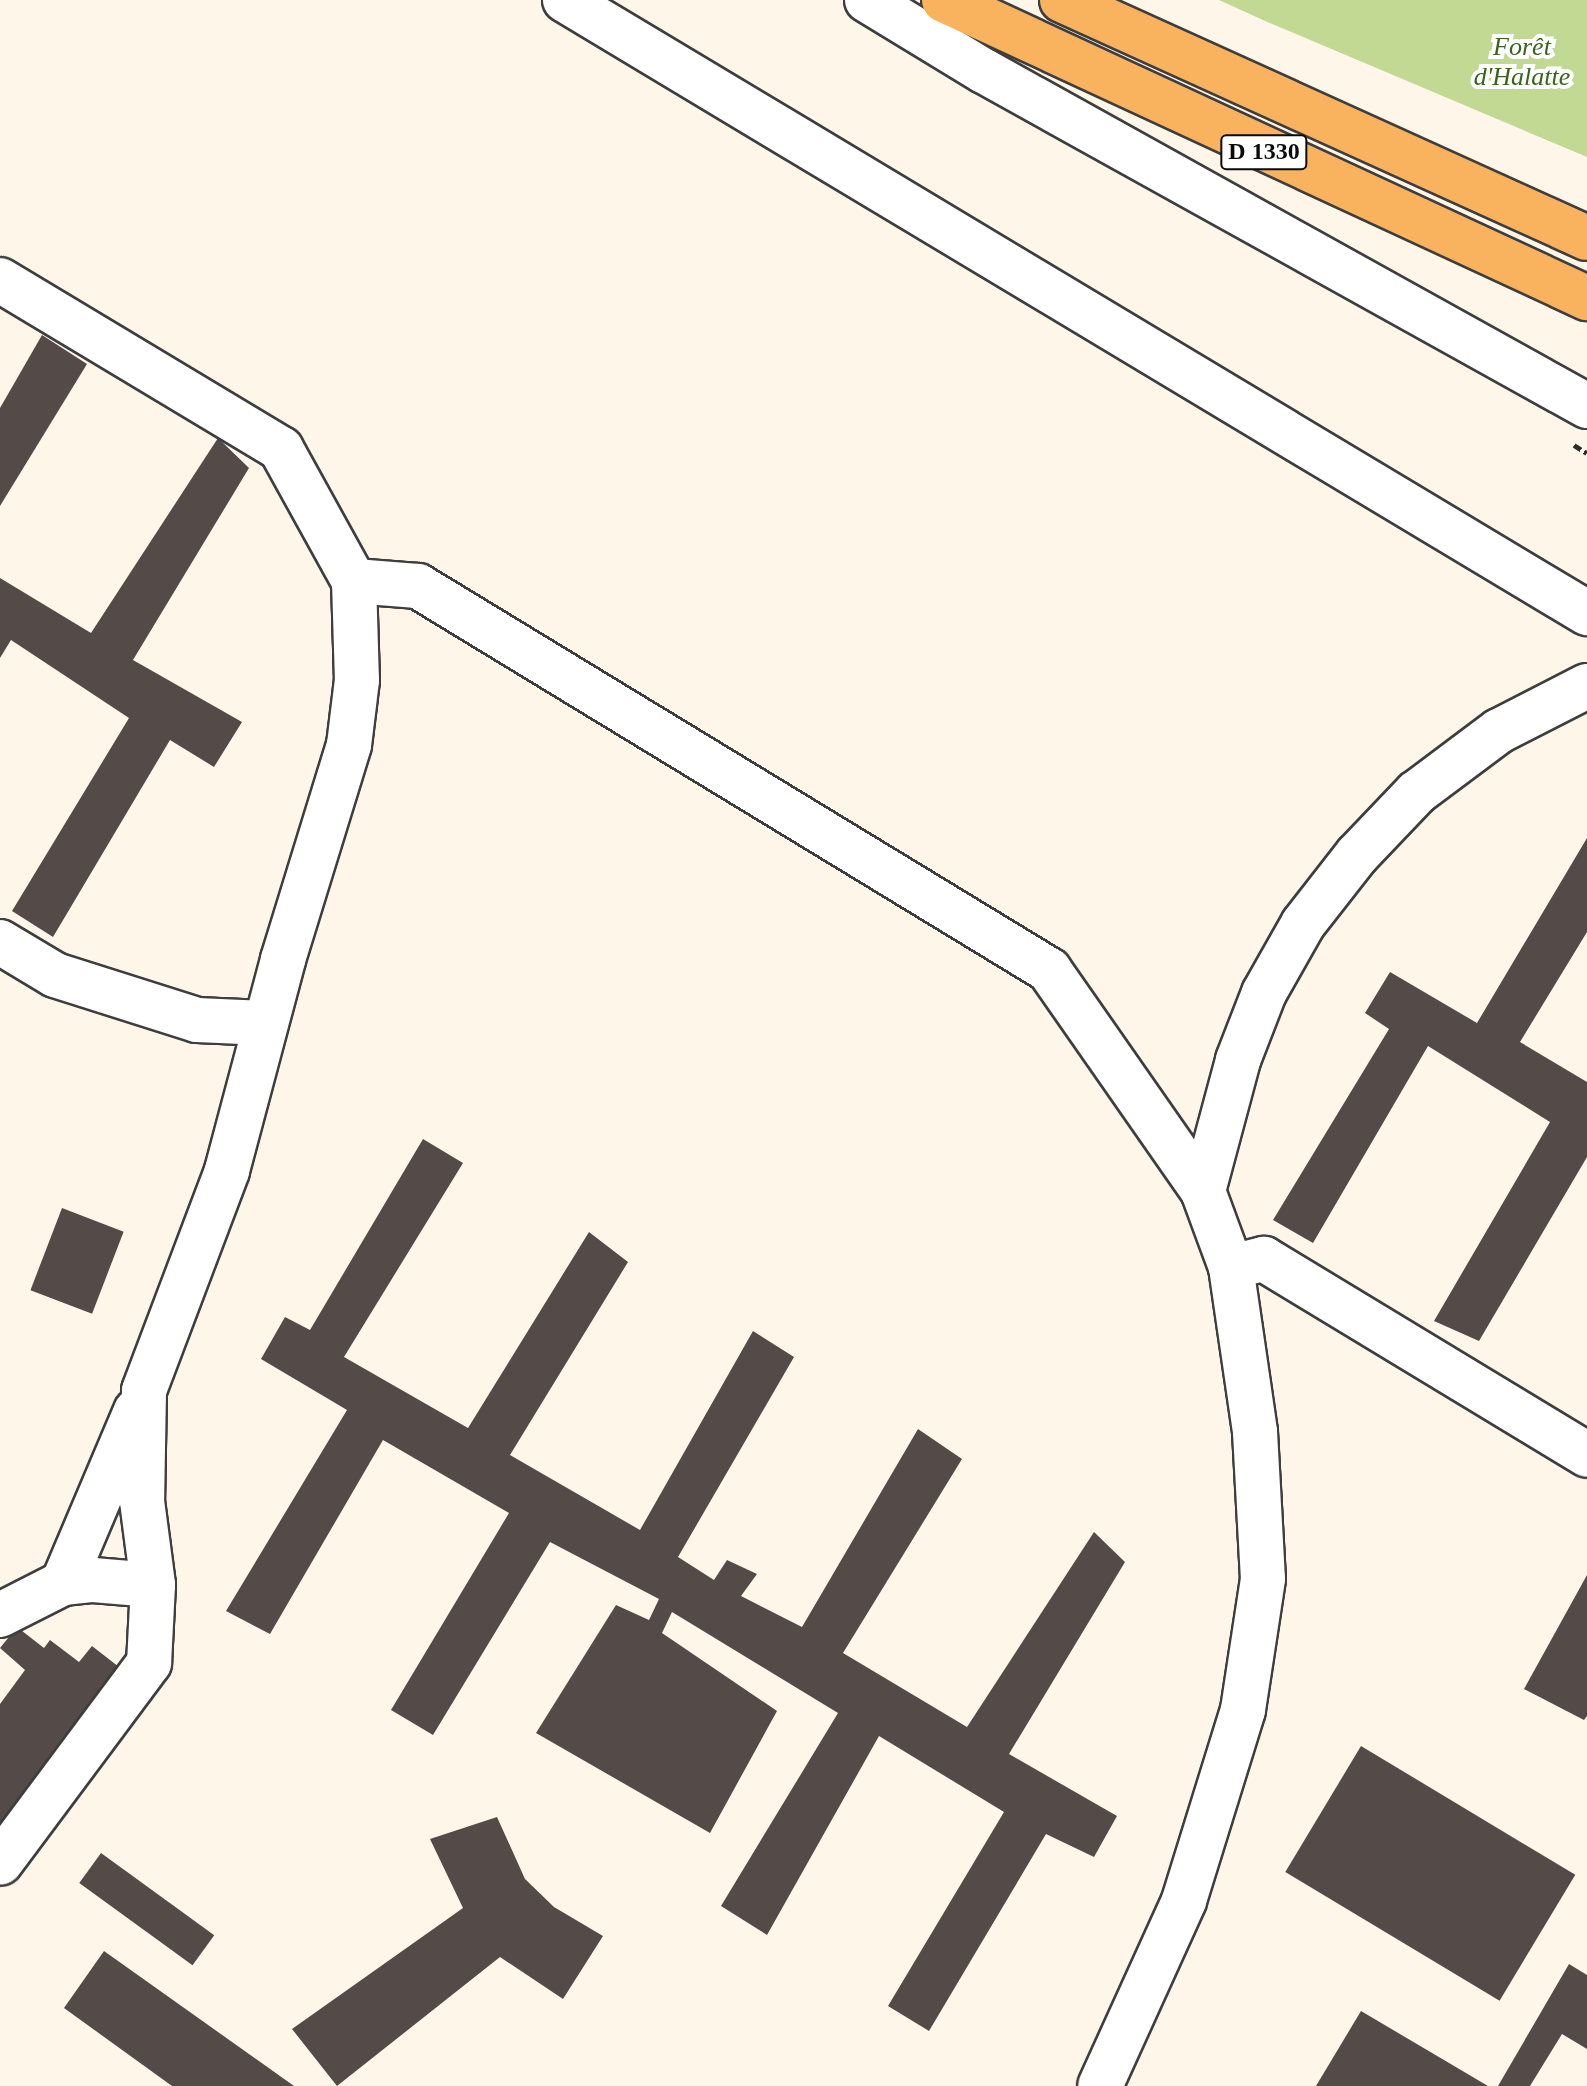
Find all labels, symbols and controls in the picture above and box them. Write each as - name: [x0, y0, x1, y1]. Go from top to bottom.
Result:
- park label: Forêt d'Halatte: [1474, 31, 1570, 92]
- road number: D 1330: [1220, 132, 1308, 172]

